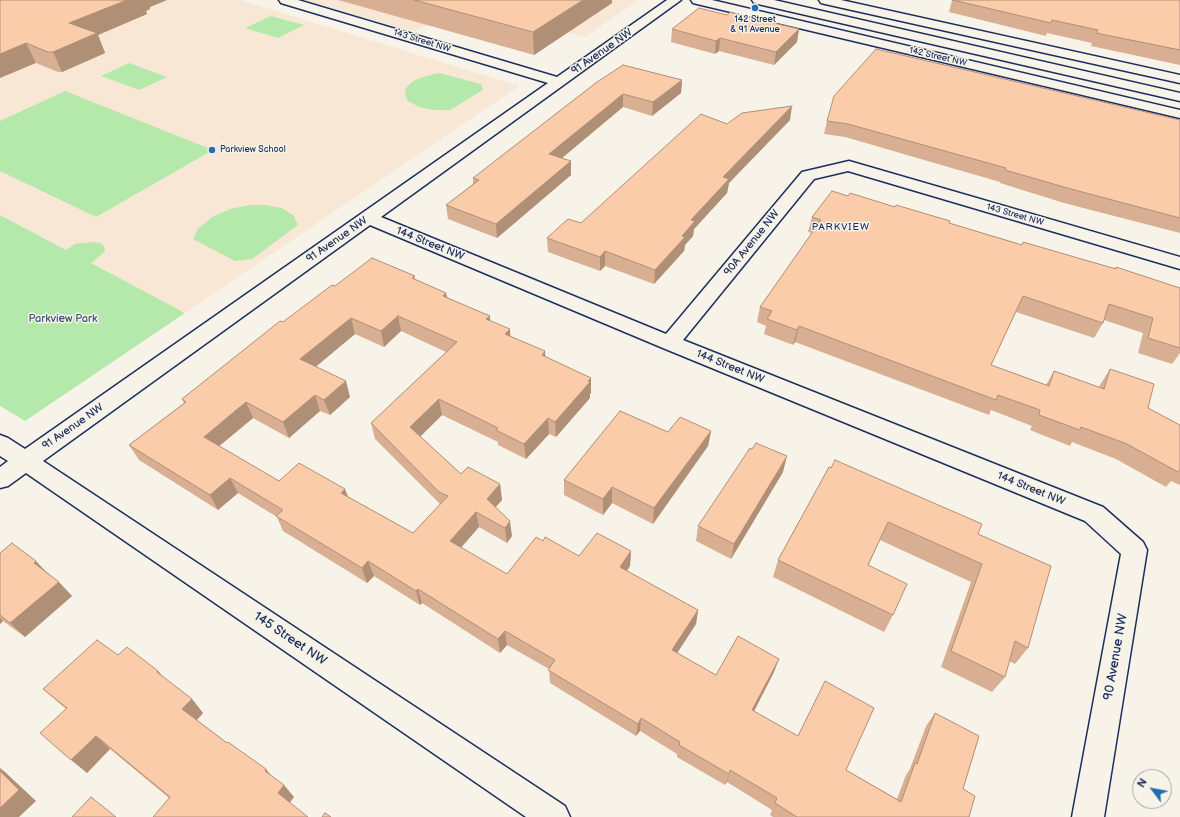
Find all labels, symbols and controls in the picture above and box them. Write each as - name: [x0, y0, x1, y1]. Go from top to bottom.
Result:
- marker: 142 Street & 91 Avenue: [750, 3, 760, 13]
- place label: 142 Street & 91 Avenue: [730, 15, 780, 36]
- street label: 91 Avenue NW: [569, 26, 635, 78]
- street label: 143 Street NW: [392, 27, 452, 55]
- street label: 142 Street NW: [908, 45, 968, 69]
- marker: Parkview School: [207, 145, 217, 155]
- place label: Parkview School: [220, 145, 286, 155]
- street label: 143 Street NW: [985, 202, 1045, 228]
- street label: 90A Avenue NW: [721, 207, 783, 279]
- street label: 91 Avenue NW: [304, 214, 370, 266]
- district label: PARKVIEW: [812, 221, 870, 233]
- street label: 144 Street NW: [394, 224, 466, 264]
- park label: Parkview Park: [29, 312, 97, 326]
- street label: 144 Street NW: [694, 347, 766, 387]
- street label: 91 Avenue NW: [40, 401, 106, 453]
- street label: 144 Street NW: [995, 469, 1067, 509]
- street label: 145 Street NW: [250, 609, 330, 669]
- street label: 90 Avenue NW: [1101, 613, 1131, 701]
- north arrow: [1132, 769, 1172, 809]
- text: N: [1135, 776, 1150, 790]

